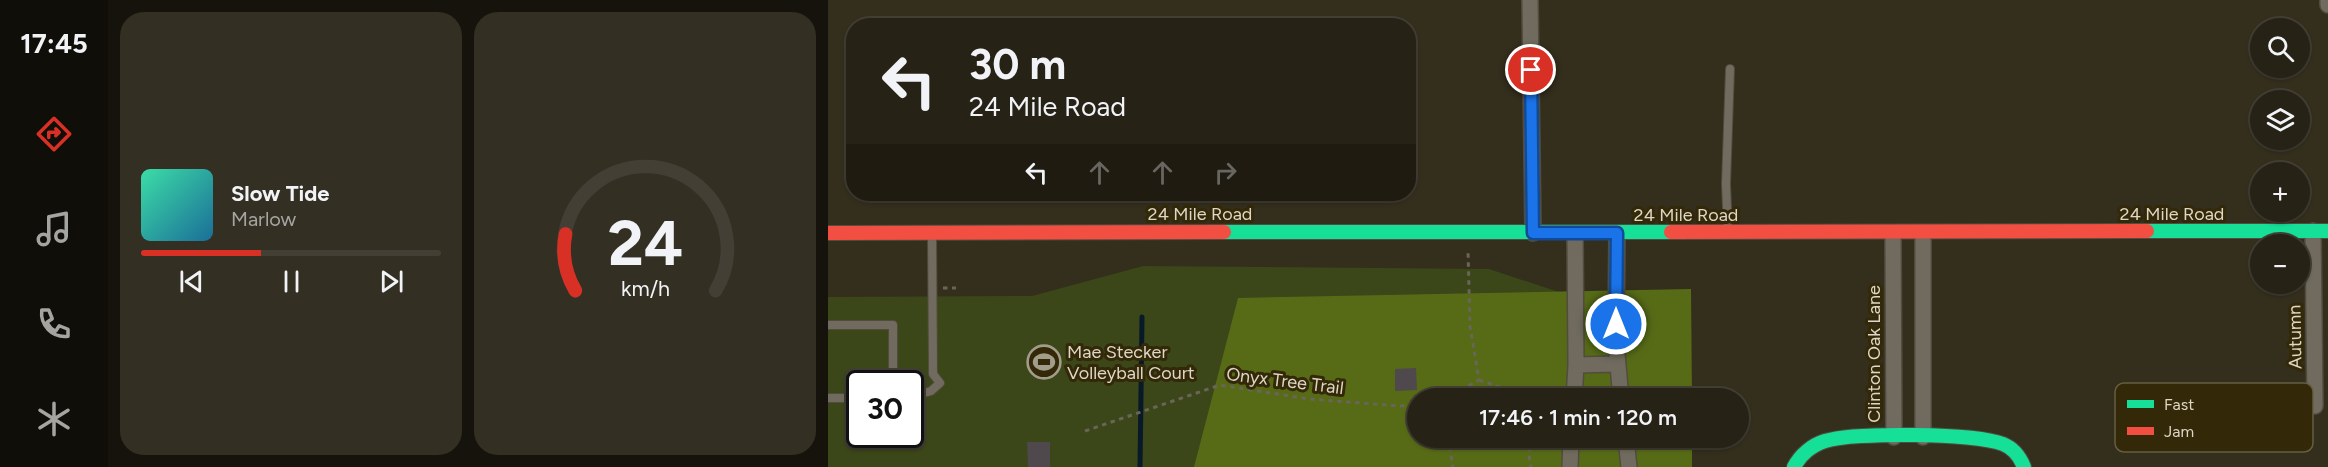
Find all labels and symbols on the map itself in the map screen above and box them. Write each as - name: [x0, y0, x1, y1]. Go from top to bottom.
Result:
- pin: [1505, 44, 1556, 95]
- street label: 24 Mile Road: [1148, 203, 1252, 225]
- street label: 24 Mile Road: [2120, 203, 2224, 225]
- street label: 24 Mile Road: [1634, 204, 1738, 226]
- street label: Clinton Oak Lane: [1863, 285, 1885, 423]
- position arrow: [1584, 292, 1648, 356]
- street label: Autumn: [2283, 305, 2307, 369]
- place label: Mae Stecker Volleyball Court: [1067, 341, 1195, 384]
- sports icon: Mae Stecker Volleyball Court: [1026, 344, 1062, 380]
- street label: Onyx Tree Trail: [1225, 363, 1345, 399]
- speed limit sign: 30: [846, 370, 924, 448]
- legend: [2115, 383, 2313, 452]
- text: Fast: [2164, 395, 2194, 414]
- text: Jam: [2164, 422, 2194, 441]

